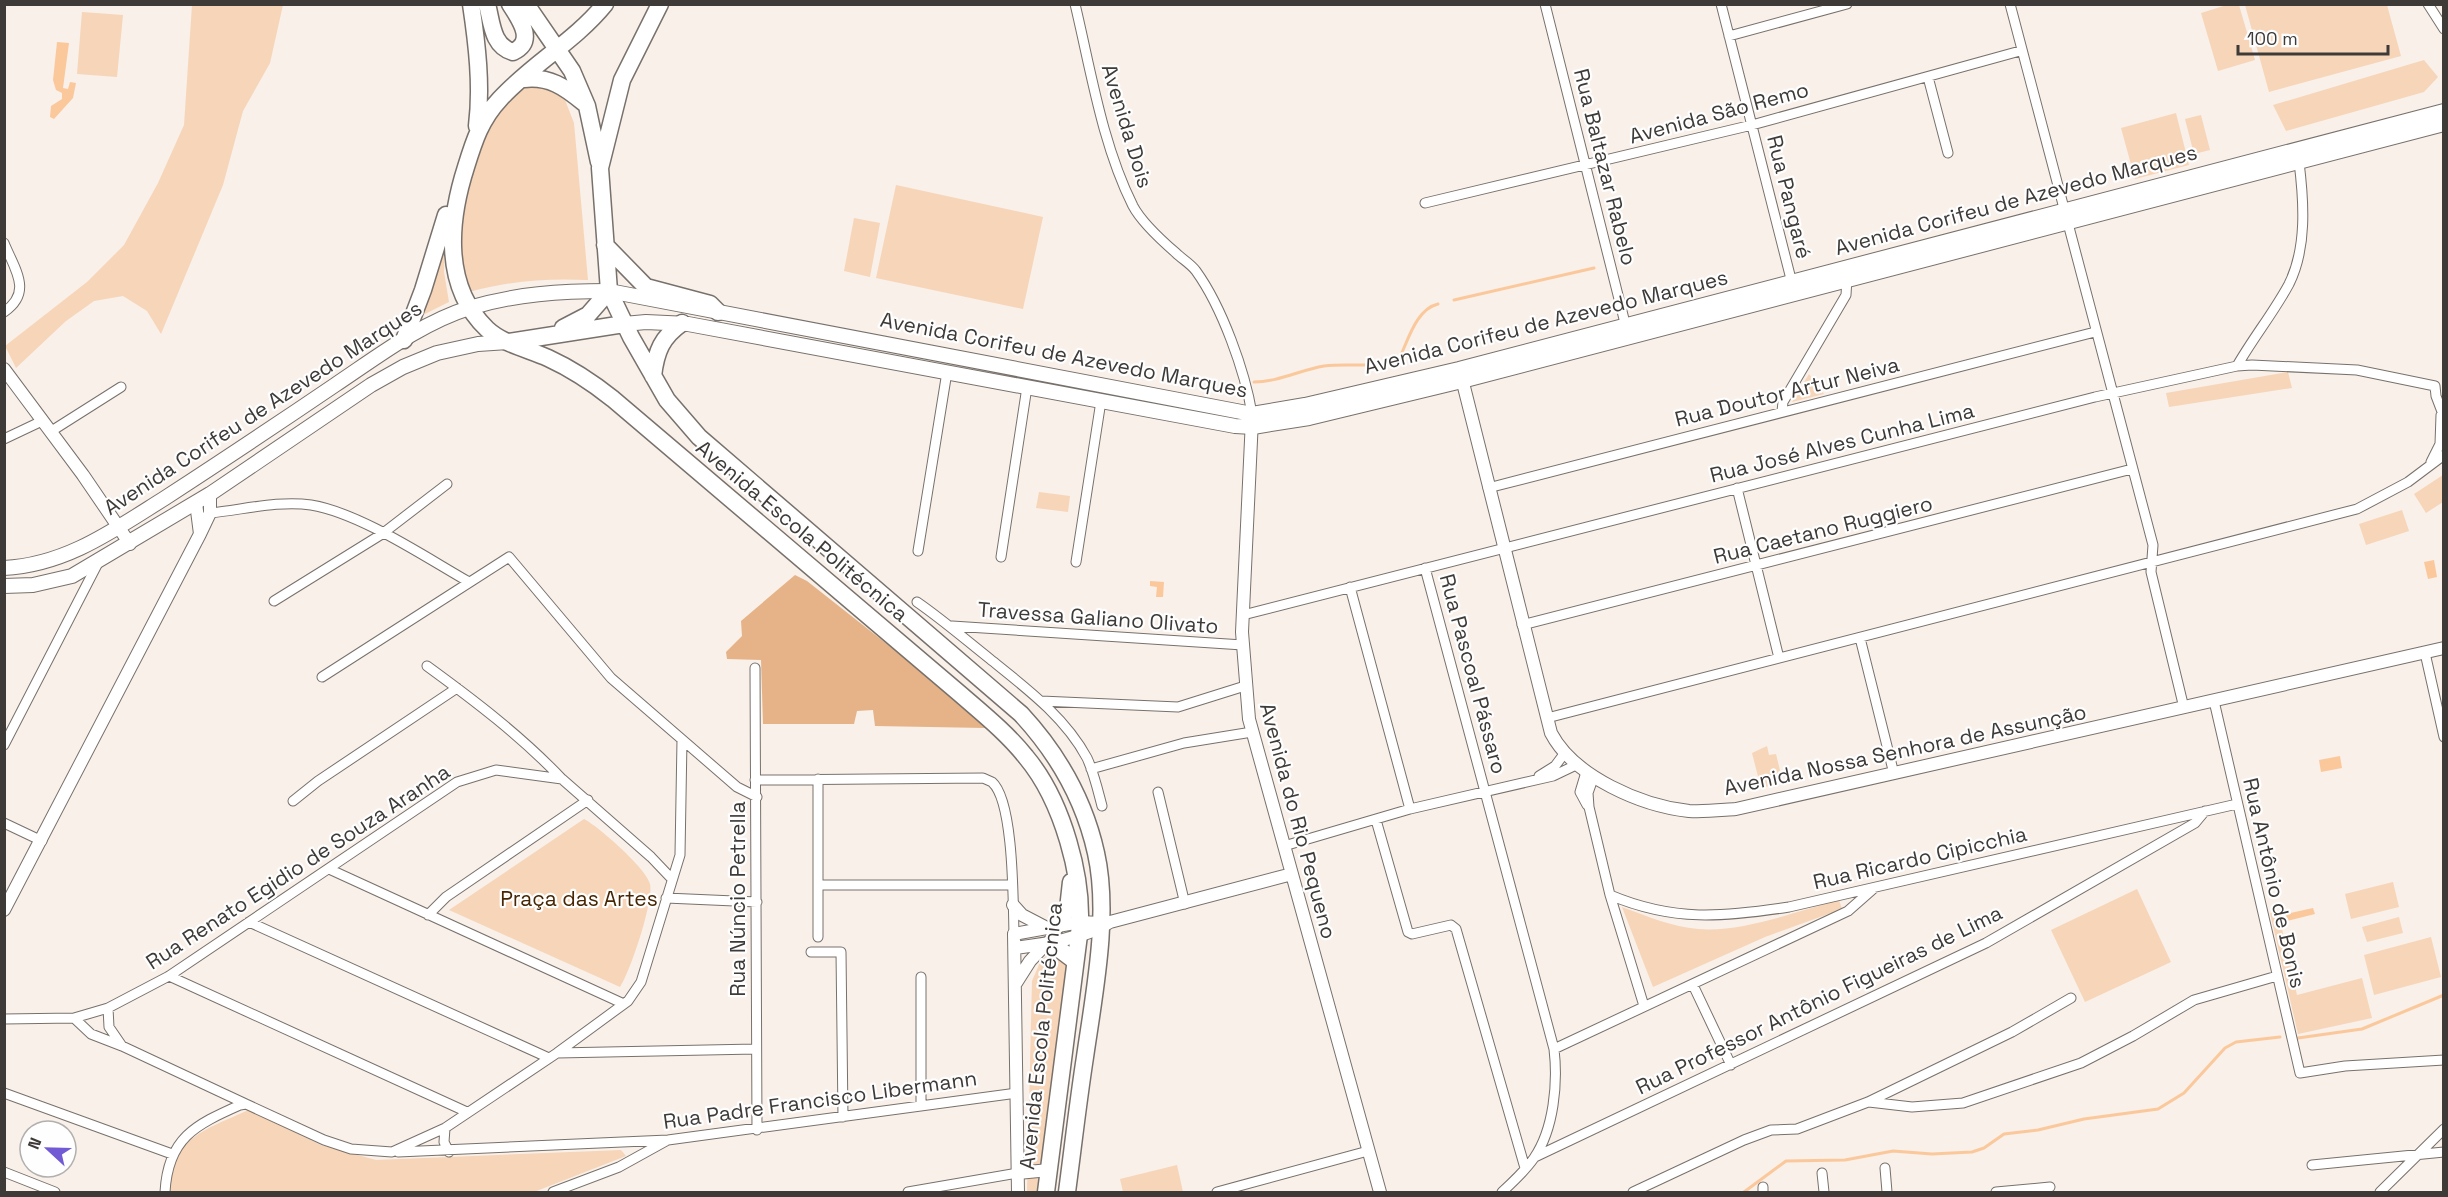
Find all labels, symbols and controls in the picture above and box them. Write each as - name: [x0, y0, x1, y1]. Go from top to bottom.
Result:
- scale bar: [2238, 18, 2388, 56]
- text: 100 m: [2247, 27, 2298, 50]
- street label: Avenida Dois: [1096, 61, 1159, 191]
- street label: Rua Baltazar Rabelo: [1568, 66, 1643, 268]
- street label: Avenida São Remo: [1626, 76, 1812, 149]
- street label: Rua Pangaré: [1761, 132, 1818, 261]
- street label: Avenida Corifeu de Azevedo Marques: [1832, 138, 2200, 261]
- street label: Avenida Corifeu de Azevedo Marques: [1361, 263, 1731, 380]
- street label: Avenida Corifeu de Azevedo Marques: [99, 294, 427, 521]
- street label: Avenida Corifeu de Azevedo Marques: [878, 306, 1250, 403]
- street label: Rua Doutor Artur Neiva: [1672, 351, 1902, 432]
- street label: Rua José Alves Cunha Lima: [1707, 397, 1977, 488]
- street label: Avenida Escola Politécnica: [691, 434, 914, 627]
- street label: Rua Caetano Ruggiero: [1710, 489, 1935, 570]
- street label: Rua Pascoal Pássaro: [1434, 571, 1513, 777]
- street label: Travessa Galiano Olivato: [977, 596, 1219, 639]
- street label: Avenida Nossa Senhora de Assunção: [1721, 698, 2089, 801]
- street label: Avenida do Rio Pequeno: [1254, 700, 1343, 942]
- street label: Rua Renato Egidio de Souza Aranha: [140, 758, 455, 975]
- street label: Rua Antônio de Bonis: [2237, 775, 2312, 991]
- street label: Rua Núncio Petrella: [724, 801, 751, 997]
- street label: Rua Ricardo Cipicchia: [1810, 820, 2029, 895]
- park label: Praça das Artes: [500, 885, 658, 912]
- street label: Rua Professor Antônio Figueiras de Lima: [1631, 899, 2007, 1100]
- street label: Avenida Escola Politécnica: [1013, 901, 1068, 1171]
- street label: Rua Padre Francisco Libermann: [661, 1064, 979, 1135]
- north arrow: [18, 1119, 78, 1179]
- text: N: [23, 1135, 46, 1152]

